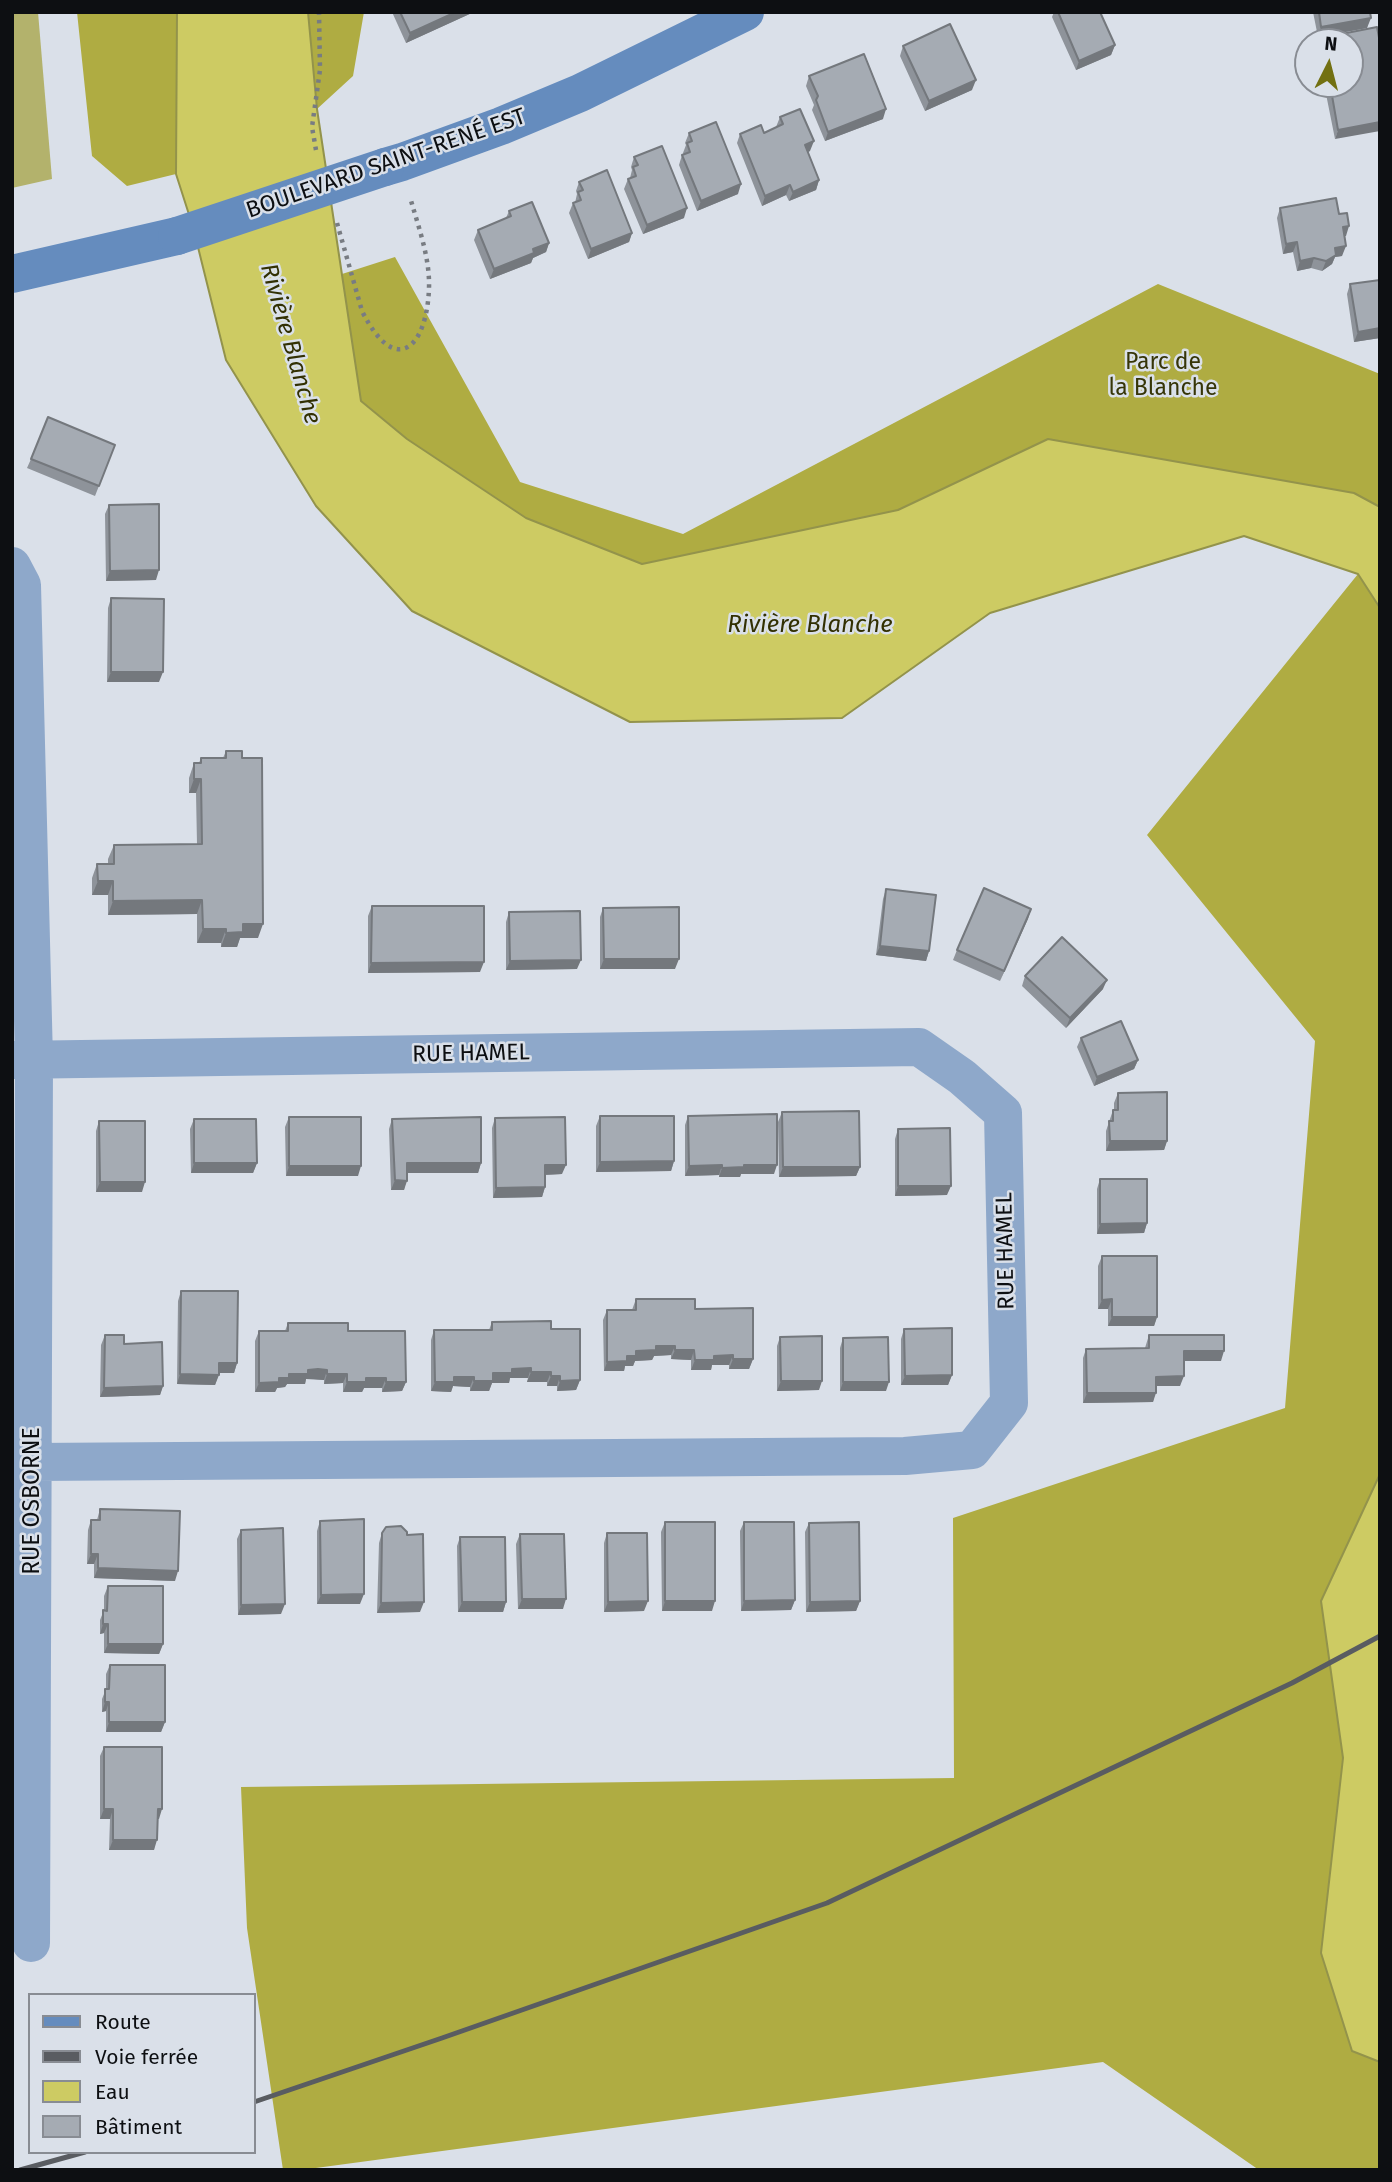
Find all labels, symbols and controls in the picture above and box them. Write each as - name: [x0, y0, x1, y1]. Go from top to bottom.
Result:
- north arrow: [1294, 28, 1364, 98]
- text: N: [1324, 32, 1339, 56]
- street label: BOULEVARD SAINT-RENÉ EST: [243, 103, 529, 225]
- water label: Rivière Blanche: [253, 261, 327, 427]
- park label: Parc de la Blanche: [1109, 349, 1217, 403]
- water label: Rivière Blanche: [727, 611, 893, 639]
- street label: RUE HAMEL: [412, 1039, 530, 1069]
- street label: RUE HAMEL: [991, 1192, 1021, 1310]
- street label: RUE OSBORNE: [19, 1427, 47, 1575]
- legend: [28, 1993, 256, 2154]
- text: Route: [95, 2009, 151, 2035]
- text: Voie ferrée: [95, 2044, 198, 2070]
- text: Eau: [95, 2079, 130, 2105]
- text: Bâtiment: [95, 2114, 182, 2140]

